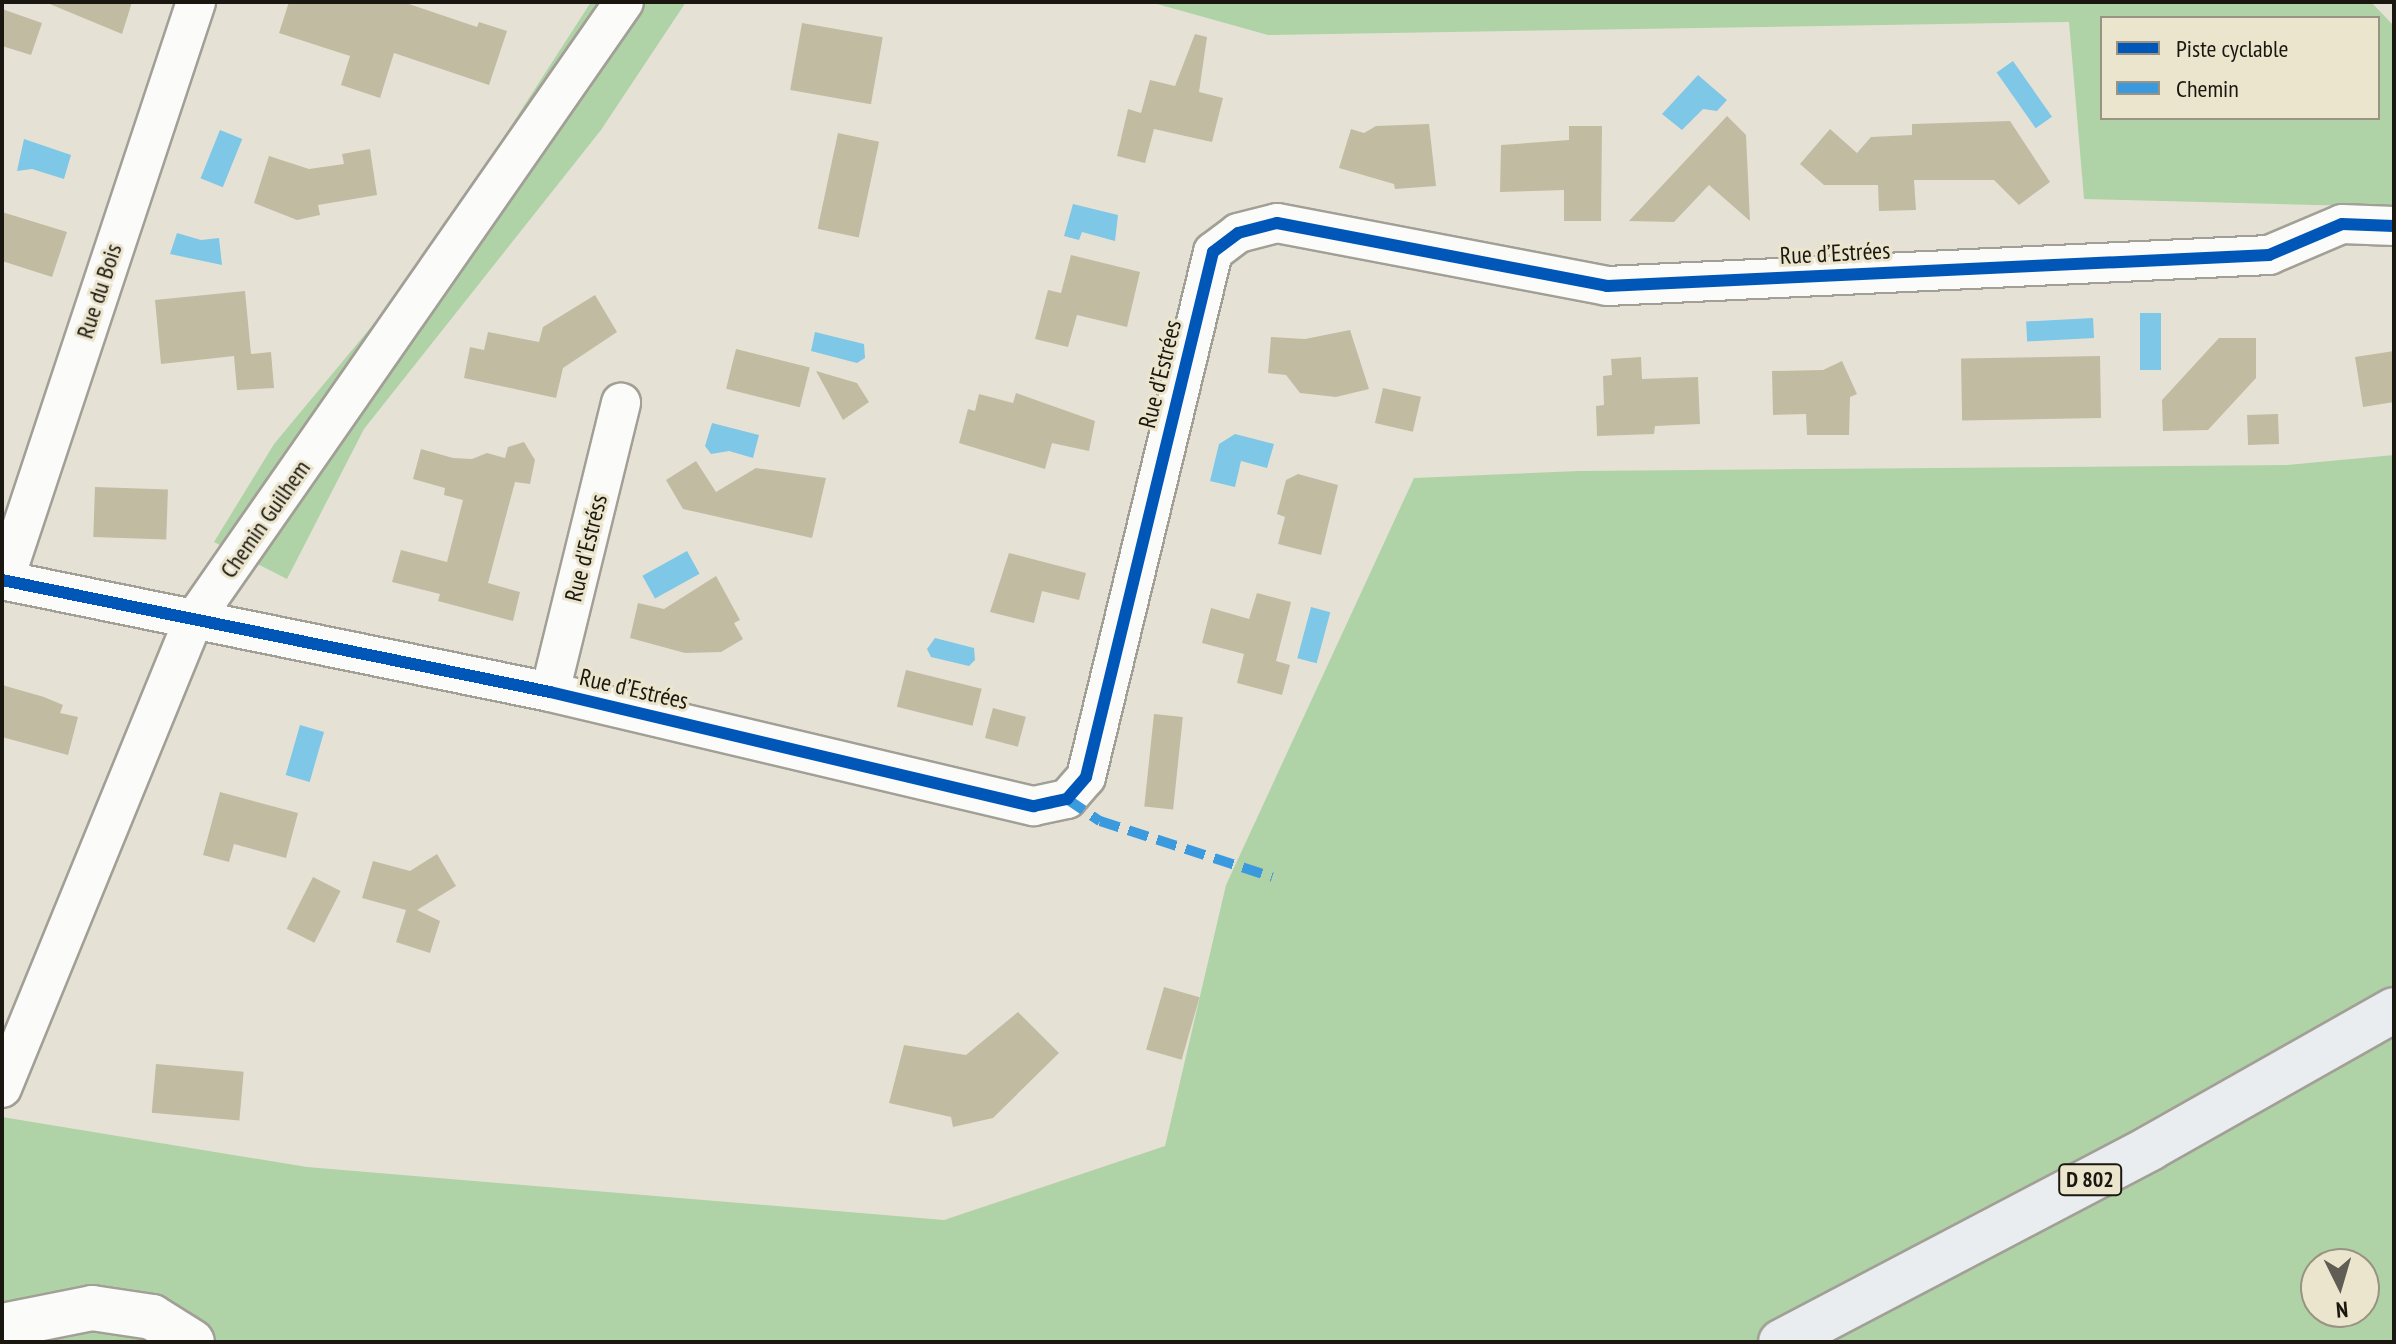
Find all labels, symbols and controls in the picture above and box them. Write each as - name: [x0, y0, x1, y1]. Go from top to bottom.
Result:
- legend: [2100, 16, 2380, 120]
- text: Piste cyclable: [2176, 33, 2289, 64]
- text: Chemin: [2176, 73, 2239, 104]
- street label: Rue d’Estrées: [1779, 236, 1891, 270]
- street label: Rue du Bois: [70, 240, 128, 342]
- street label: Rue d’Estrées: [1133, 317, 1187, 431]
- street label: Chemin Guilhem: [214, 455, 316, 583]
- street label: Rue d'Estréss: [559, 491, 613, 605]
- street label: Rue d’Estrées: [577, 663, 691, 715]
- road number: D 802: [2058, 1162, 2122, 1198]
- north arrow: [2300, 1248, 2380, 1328]
- text: N: [2335, 1295, 2349, 1324]

